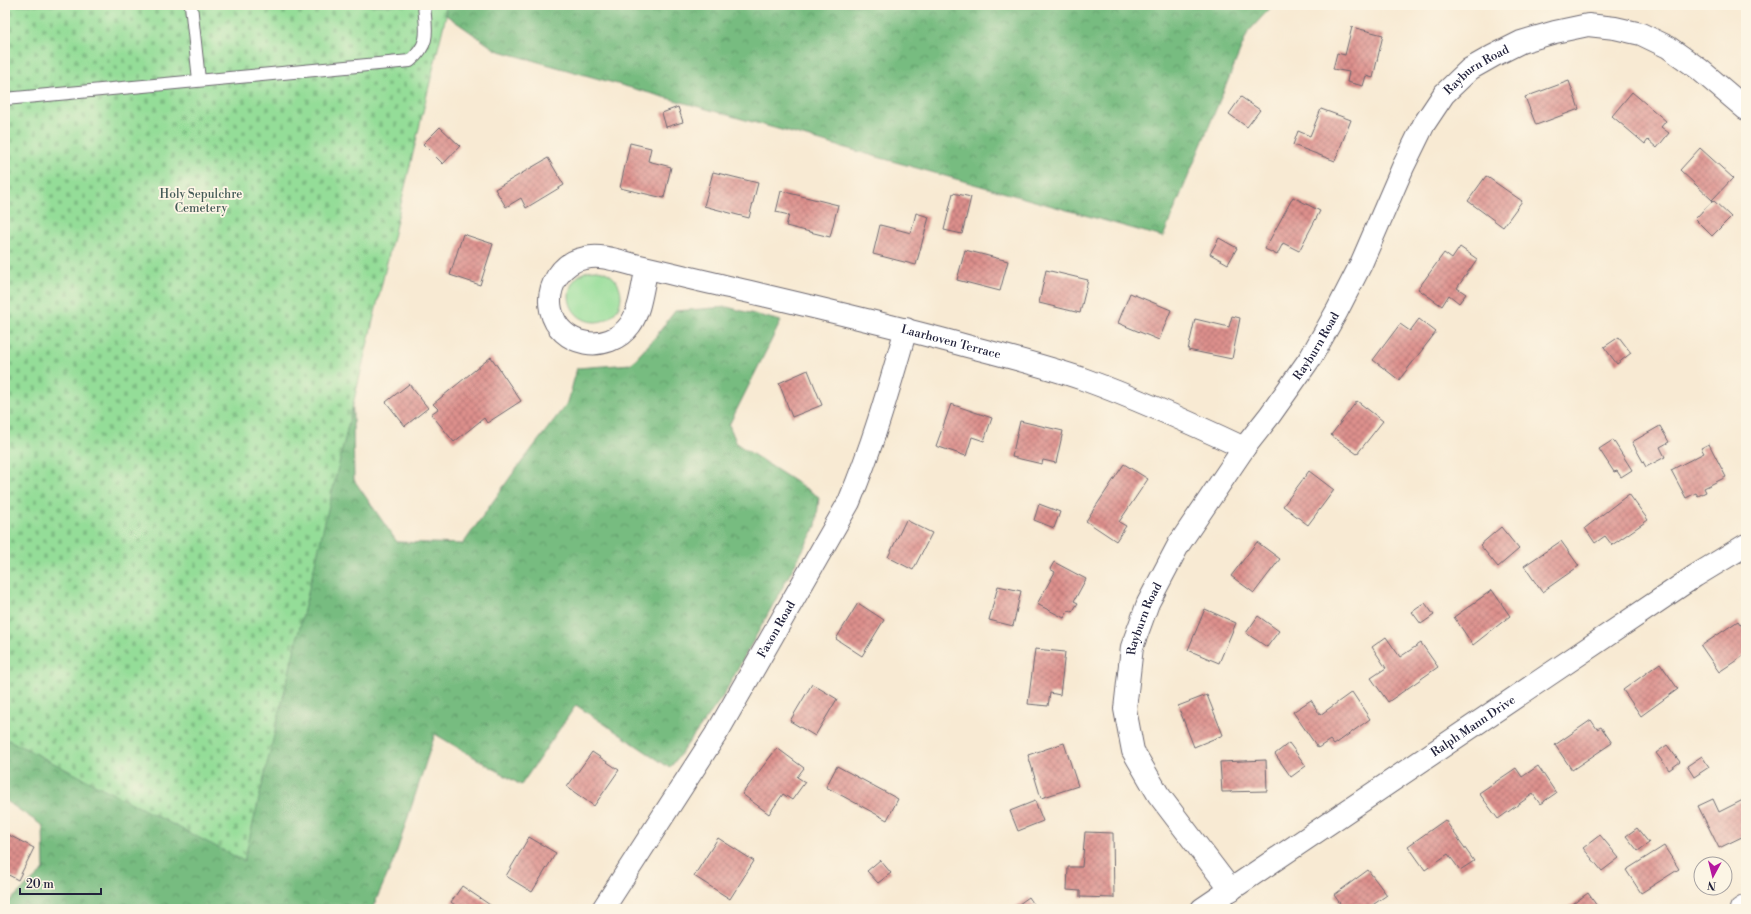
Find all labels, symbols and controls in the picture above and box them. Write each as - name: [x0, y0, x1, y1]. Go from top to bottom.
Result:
- street label: Rayburn Road: [1440, 42, 1512, 98]
- park label: Holy Sepulchre Cemetery: [160, 187, 242, 216]
- street label: Rayburn Road: [1290, 309, 1342, 383]
- street label: Laarhoven Terrace: [900, 321, 1002, 362]
- street label: Rayburn Road: [1124, 580, 1165, 656]
- street label: Faxon Road: [754, 598, 798, 661]
- street label: Ralph Mann Drive: [1428, 692, 1518, 760]
- north arrow: [1693, 856, 1733, 896]
- scale bar: [20, 870, 101, 896]
- text: 20 m: [26, 877, 54, 892]
- text: N: [1706, 877, 1717, 892]

